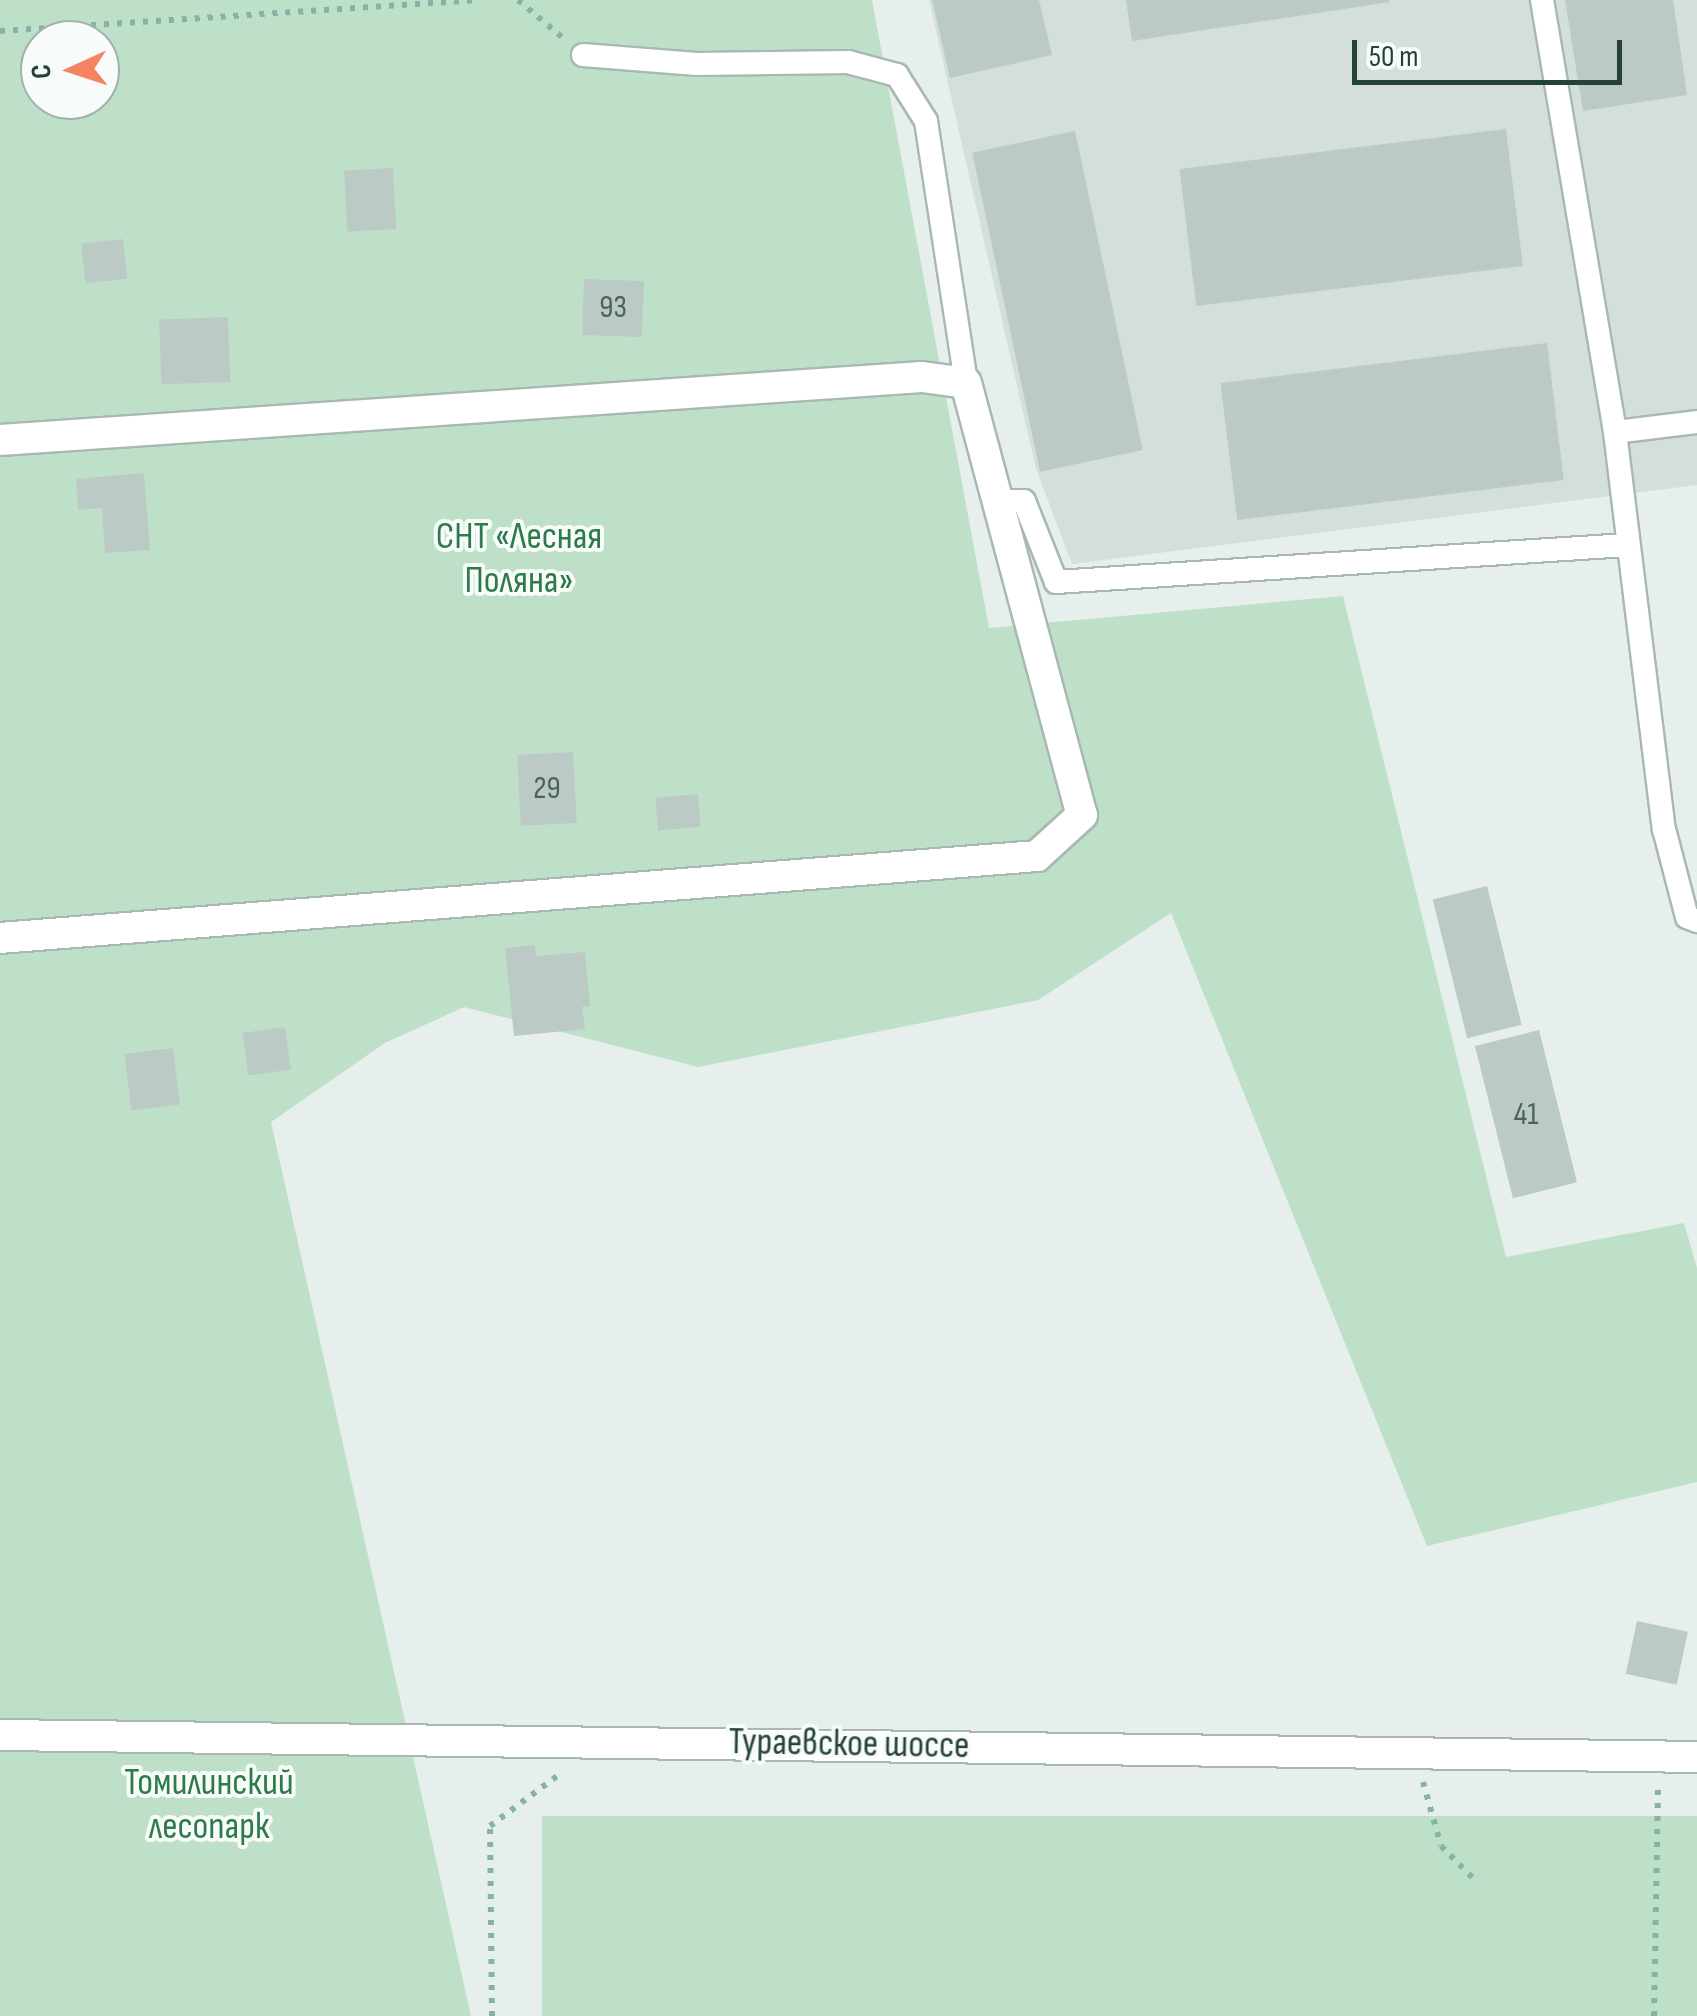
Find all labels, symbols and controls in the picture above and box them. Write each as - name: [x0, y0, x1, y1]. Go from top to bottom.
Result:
- north arrow: [20, 20, 120, 120]
- scale bar: [1357, 20, 1627, 82]
- text: 50 m: [1369, 39, 1418, 75]
- text: С: [25, 63, 58, 80]
- house number: 93: [599, 289, 627, 327]
- park label: СНТ «Лесная Поляна»: [436, 514, 602, 604]
- house number: 29: [533, 770, 561, 808]
- house number: 41: [1514, 1096, 1538, 1134]
- street label: Тураевское шоссе: [728, 1719, 970, 1769]
- park label: Томилинский лесопарк: [124, 1760, 294, 1850]

